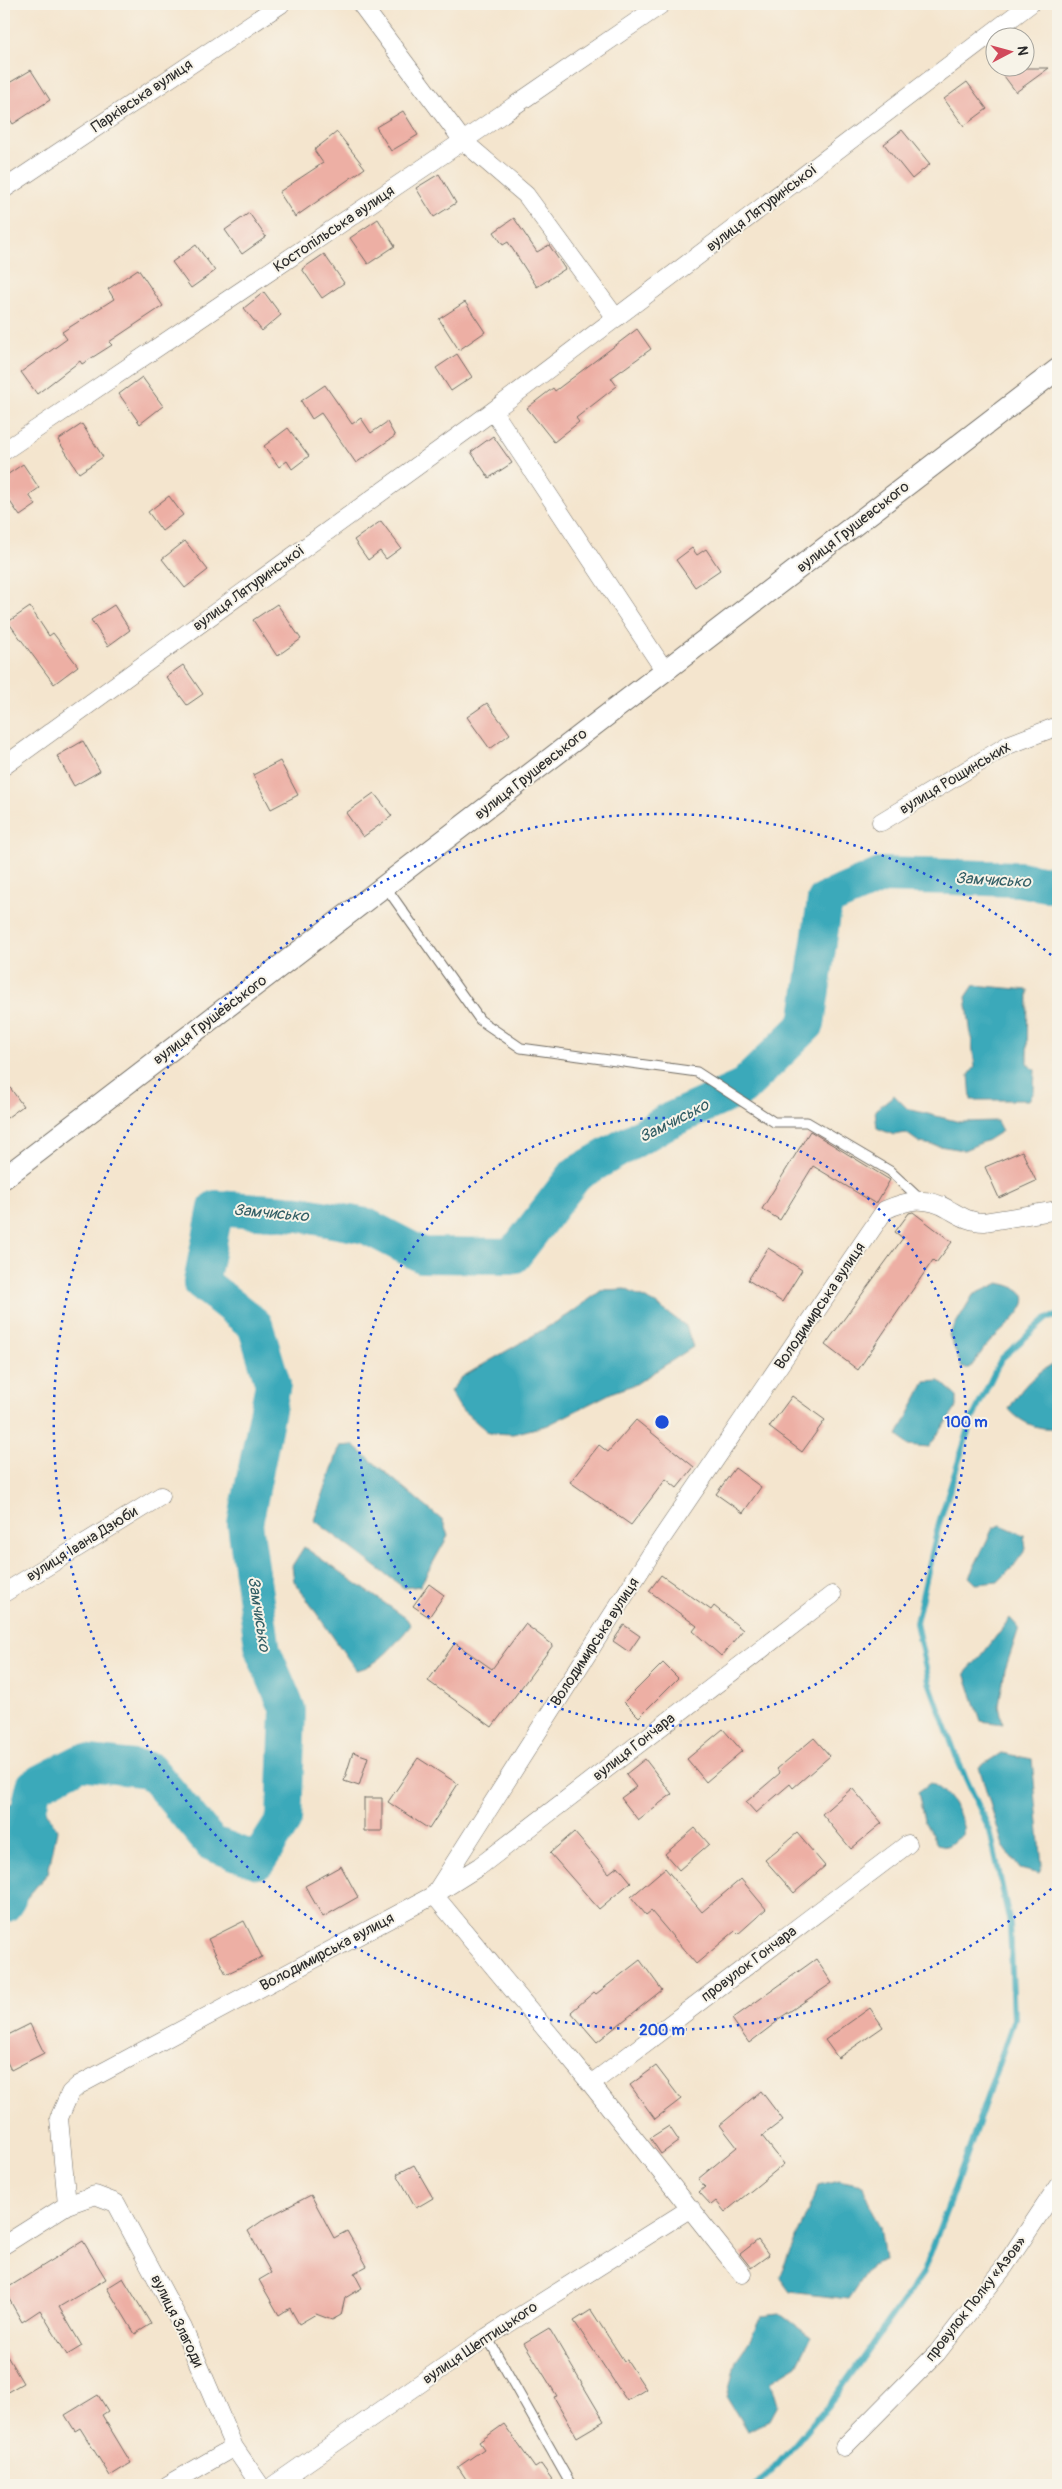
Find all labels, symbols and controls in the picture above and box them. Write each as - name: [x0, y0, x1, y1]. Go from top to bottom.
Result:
- north arrow: [984, 28, 1034, 78]
- text: N: [1013, 45, 1031, 56]
- street label: Парківська вулиця: [88, 55, 196, 137]
- street label: вулиця Лятуринської: [703, 160, 821, 256]
- street label: Костопільська вулиця: [270, 181, 398, 277]
- street label: вулиця Грушевського: [793, 477, 913, 577]
- street label: вулиця Лятуринської: [189, 541, 309, 635]
- street label: вулиця Грушевського: [471, 724, 591, 824]
- street label: вулиця Рощинських: [896, 737, 1014, 819]
- water label: Замчисько: [955, 868, 1032, 892]
- street label: вулиця Грушевського: [149, 971, 271, 1069]
- water label: Замчисько: [636, 1094, 713, 1147]
- water label: Замчисько: [233, 1200, 311, 1226]
- street label: Володимирська вулиця: [770, 1239, 870, 1373]
- centre of rings: [653, 1413, 671, 1431]
- text: 100 m: [945, 1413, 987, 1432]
- street label: вулиця Івана Дзюби: [23, 1502, 141, 1586]
- street label: Володимирська вулиця: [546, 1574, 644, 1710]
- water label: Замчисько: [243, 1575, 275, 1654]
- street label: вулиця Гончара: [589, 1709, 679, 1785]
- street label: Володимирська вулиця: [257, 1909, 397, 1995]
- street label: провулок Гончара: [697, 1922, 801, 2006]
- text: 200 m: [639, 2021, 685, 2040]
- street label: провулок Полку «Азов»: [921, 2232, 1031, 2365]
- street label: вулиця Злагоди: [146, 2272, 208, 2371]
- street label: вулиця Шептицького: [419, 2297, 541, 2389]

